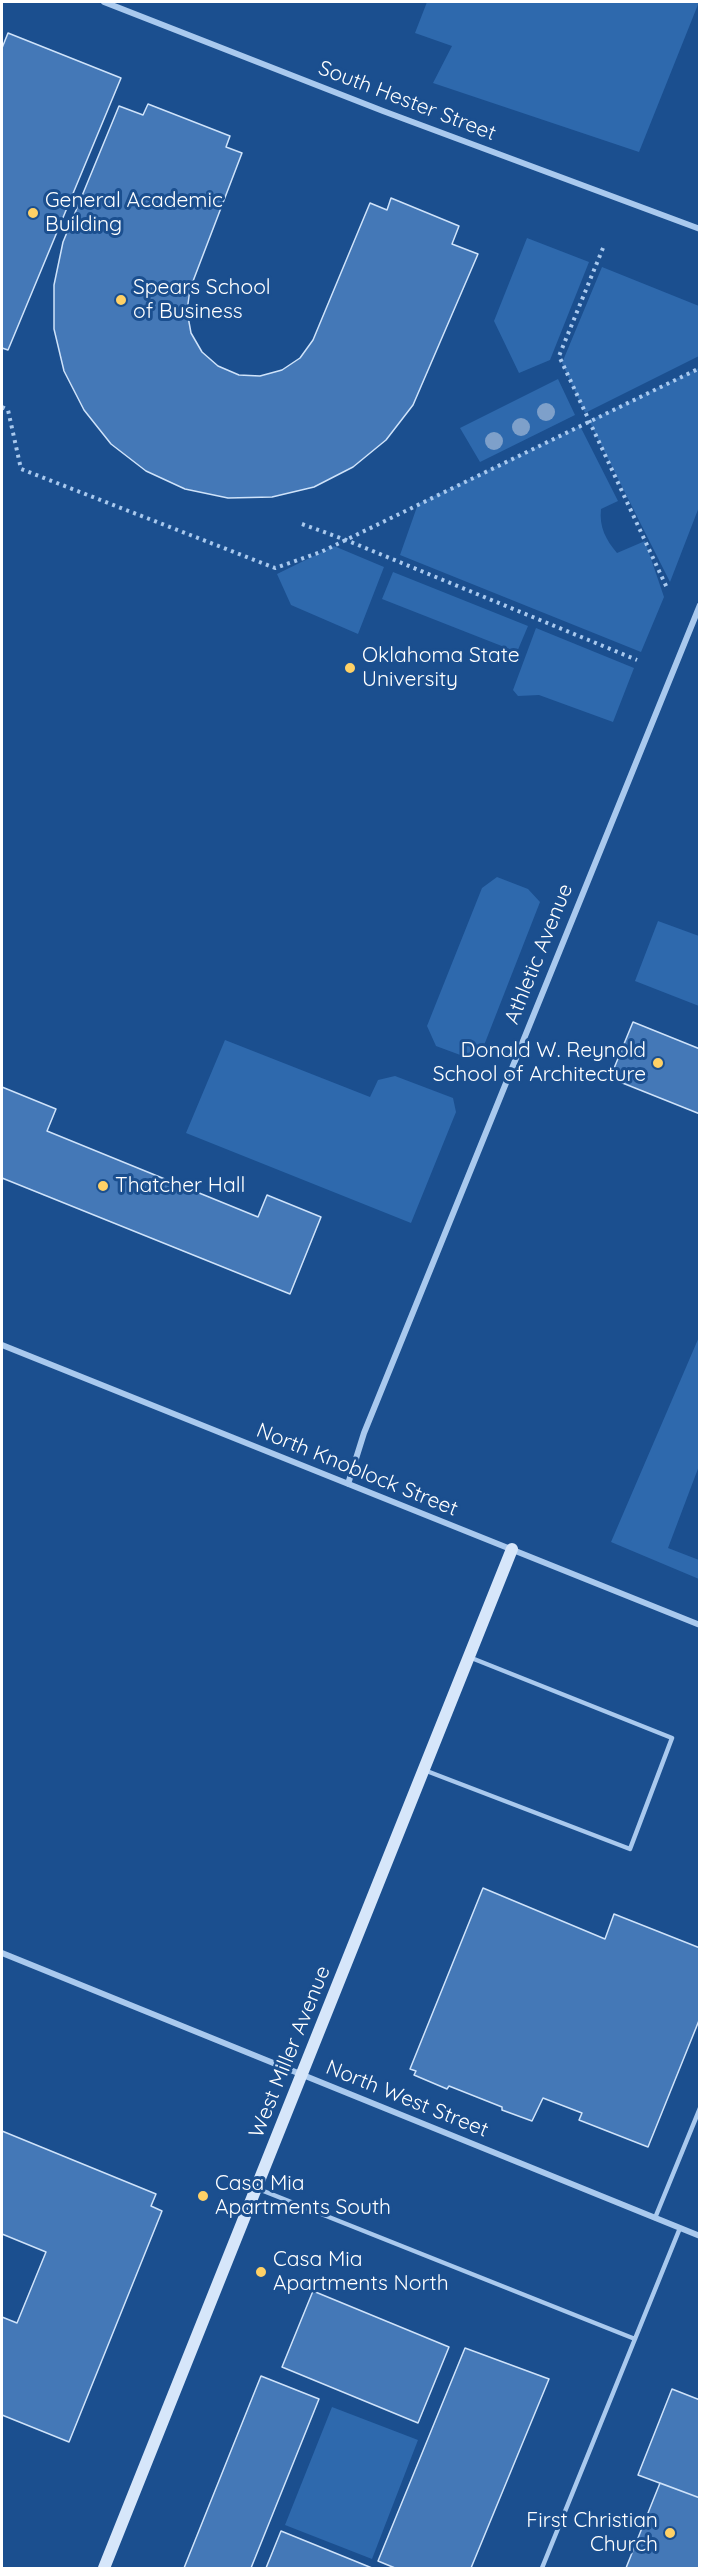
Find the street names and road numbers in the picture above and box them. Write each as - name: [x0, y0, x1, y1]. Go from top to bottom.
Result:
- street label: South Hester Street: [315, 56, 499, 146]
- street label: Athletic Avenue: [499, 880, 579, 1028]
- street label: North Knoblock Street: [253, 1418, 461, 1522]
- street label: West Miller Avenue: [244, 1962, 336, 2142]
- street label: North West Street: [322, 2055, 492, 2143]

